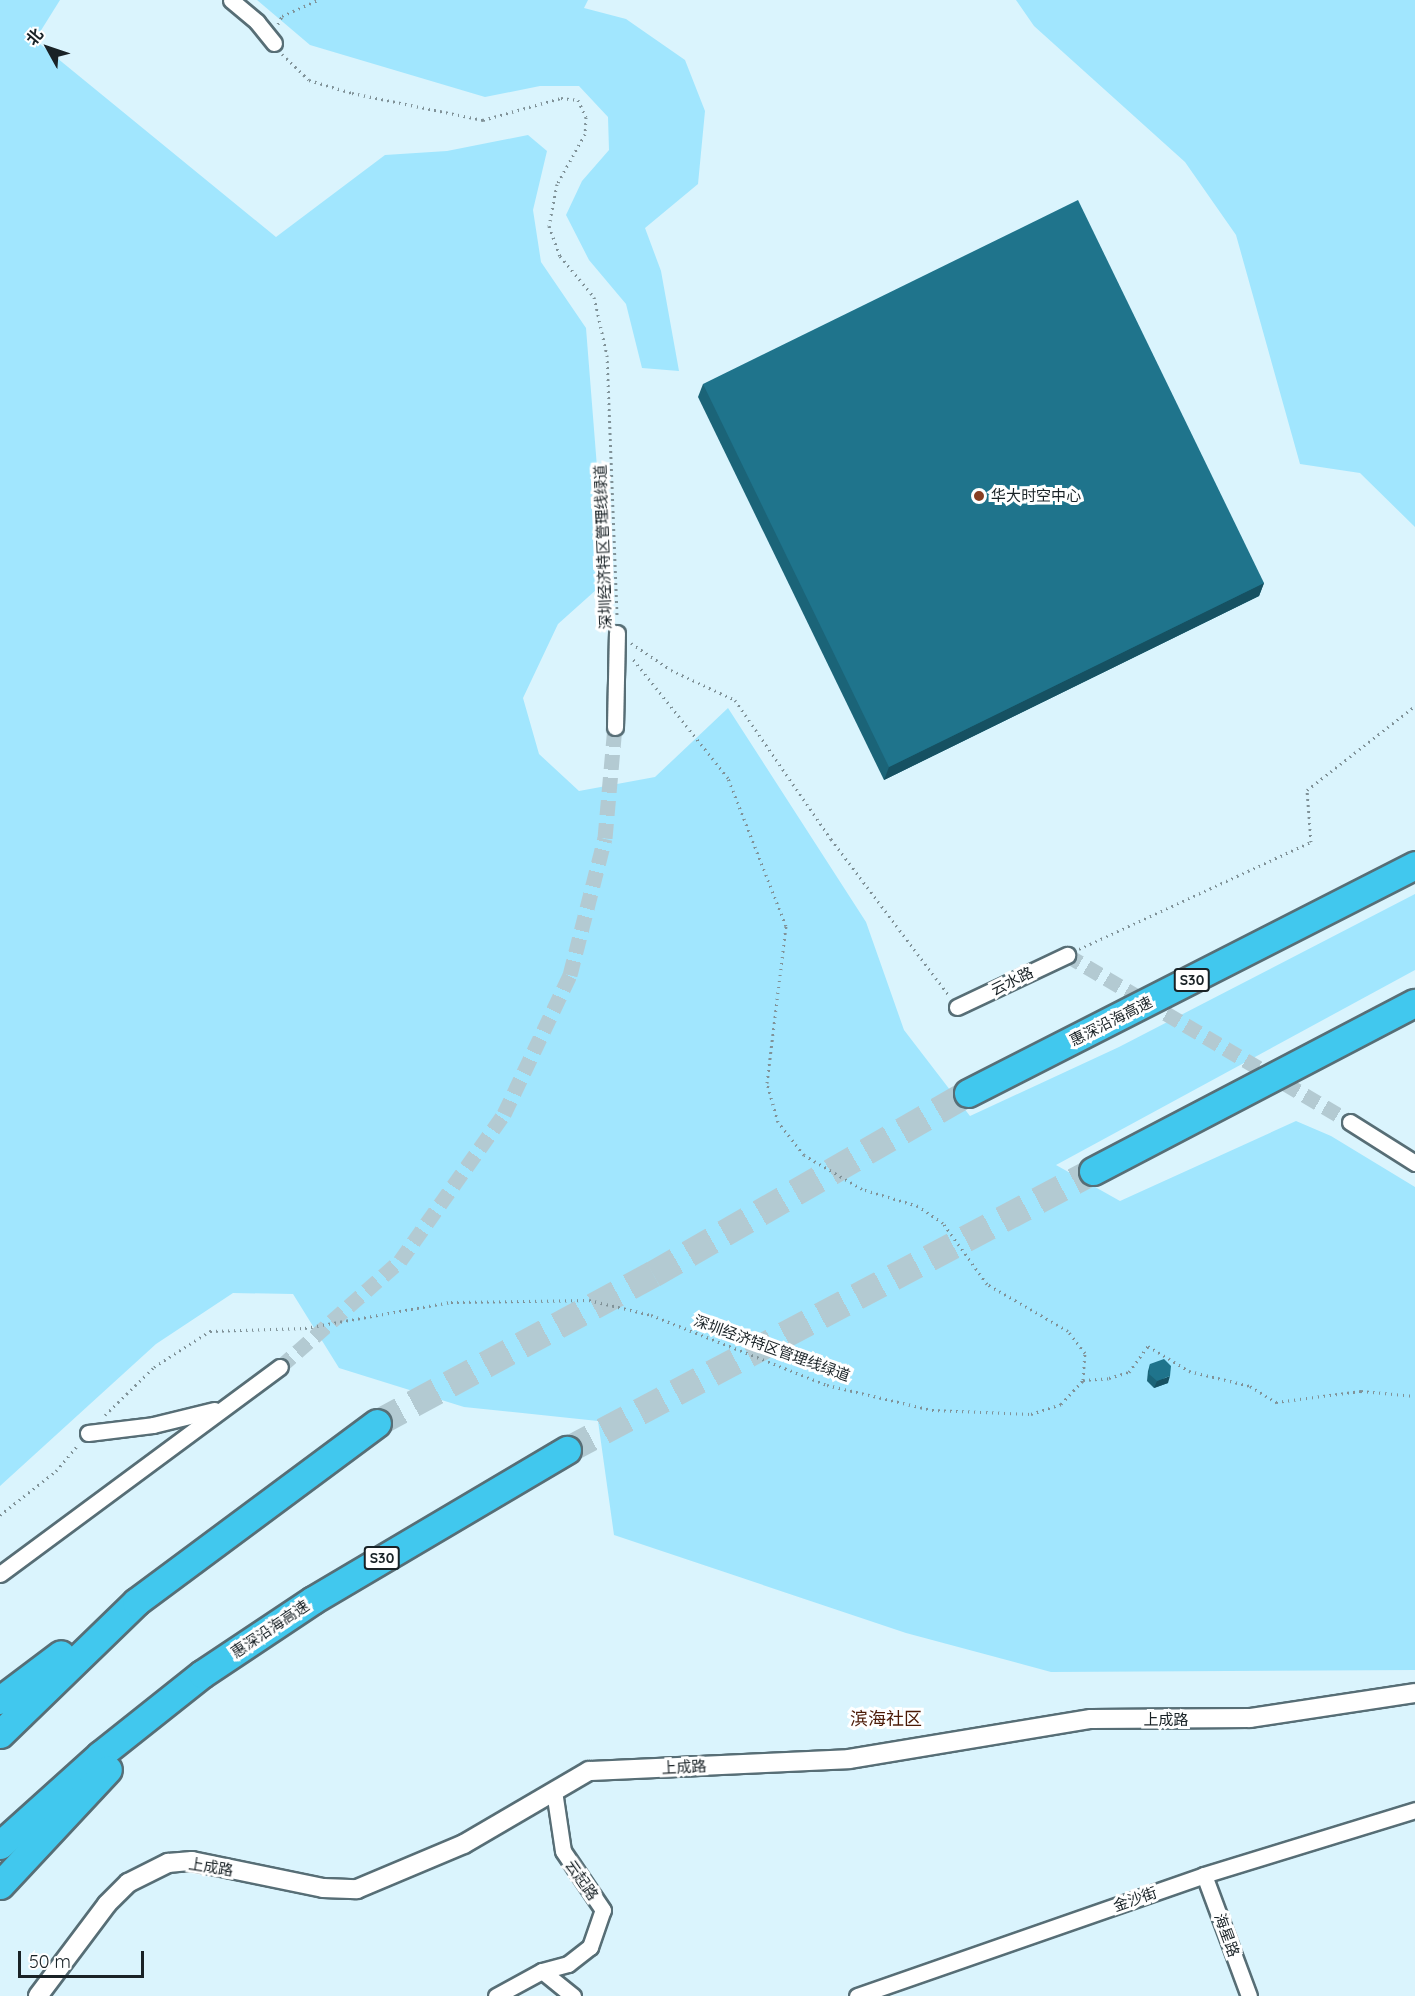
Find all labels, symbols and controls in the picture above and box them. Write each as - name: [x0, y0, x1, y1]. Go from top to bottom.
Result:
- north arrow: [18, 18, 78, 78]
- text: 北: [21, 24, 47, 49]
- street label: 深圳经济特区管理线绿道: [591, 464, 615, 630]
- place label: 华大时空中心: [991, 487, 1081, 505]
- marker: 华大时空中心: [972, 489, 986, 503]
- street label: 云水路: [988, 963, 1036, 999]
- road number: S30: [1172, 969, 1212, 991]
- street label: 惠深沿海高速: [1067, 993, 1155, 1049]
- street label: 深圳经济特区管理线绿道: [691, 1311, 853, 1385]
- road number: S30: [362, 1547, 401, 1569]
- street label: 惠深沿海高速: [228, 1596, 312, 1662]
- district label: 滨海社区: [850, 1708, 922, 1730]
- street label: 上成路: [1144, 1711, 1188, 1729]
- street label: 上成路: [661, 1757, 707, 1777]
- street label: 上成路: [187, 1855, 235, 1879]
- street label: 云起路: [562, 1856, 602, 1904]
- street label: 金沙街: [1111, 1883, 1159, 1915]
- street label: 海星路: [1211, 1911, 1243, 1959]
- scale bar: [21, 1939, 147, 1977]
- text: 50 m: [29, 1950, 71, 1973]

